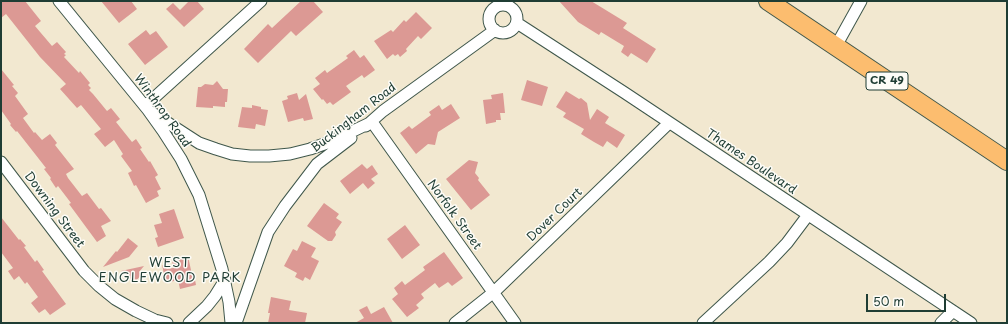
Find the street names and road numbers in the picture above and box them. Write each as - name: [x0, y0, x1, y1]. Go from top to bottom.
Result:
- street label: Winthrop Road: [131, 72, 193, 150]
- road number: CR 49: [866, 72, 908, 90]
- street label: Buckingham Road: [309, 80, 399, 156]
- street label: Thames Boulevard: [703, 126, 799, 198]
- street label: Downing Street: [21, 169, 87, 251]
- street label: Norfolk Street: [424, 177, 484, 253]
- street label: Dover Court: [525, 185, 585, 245]

